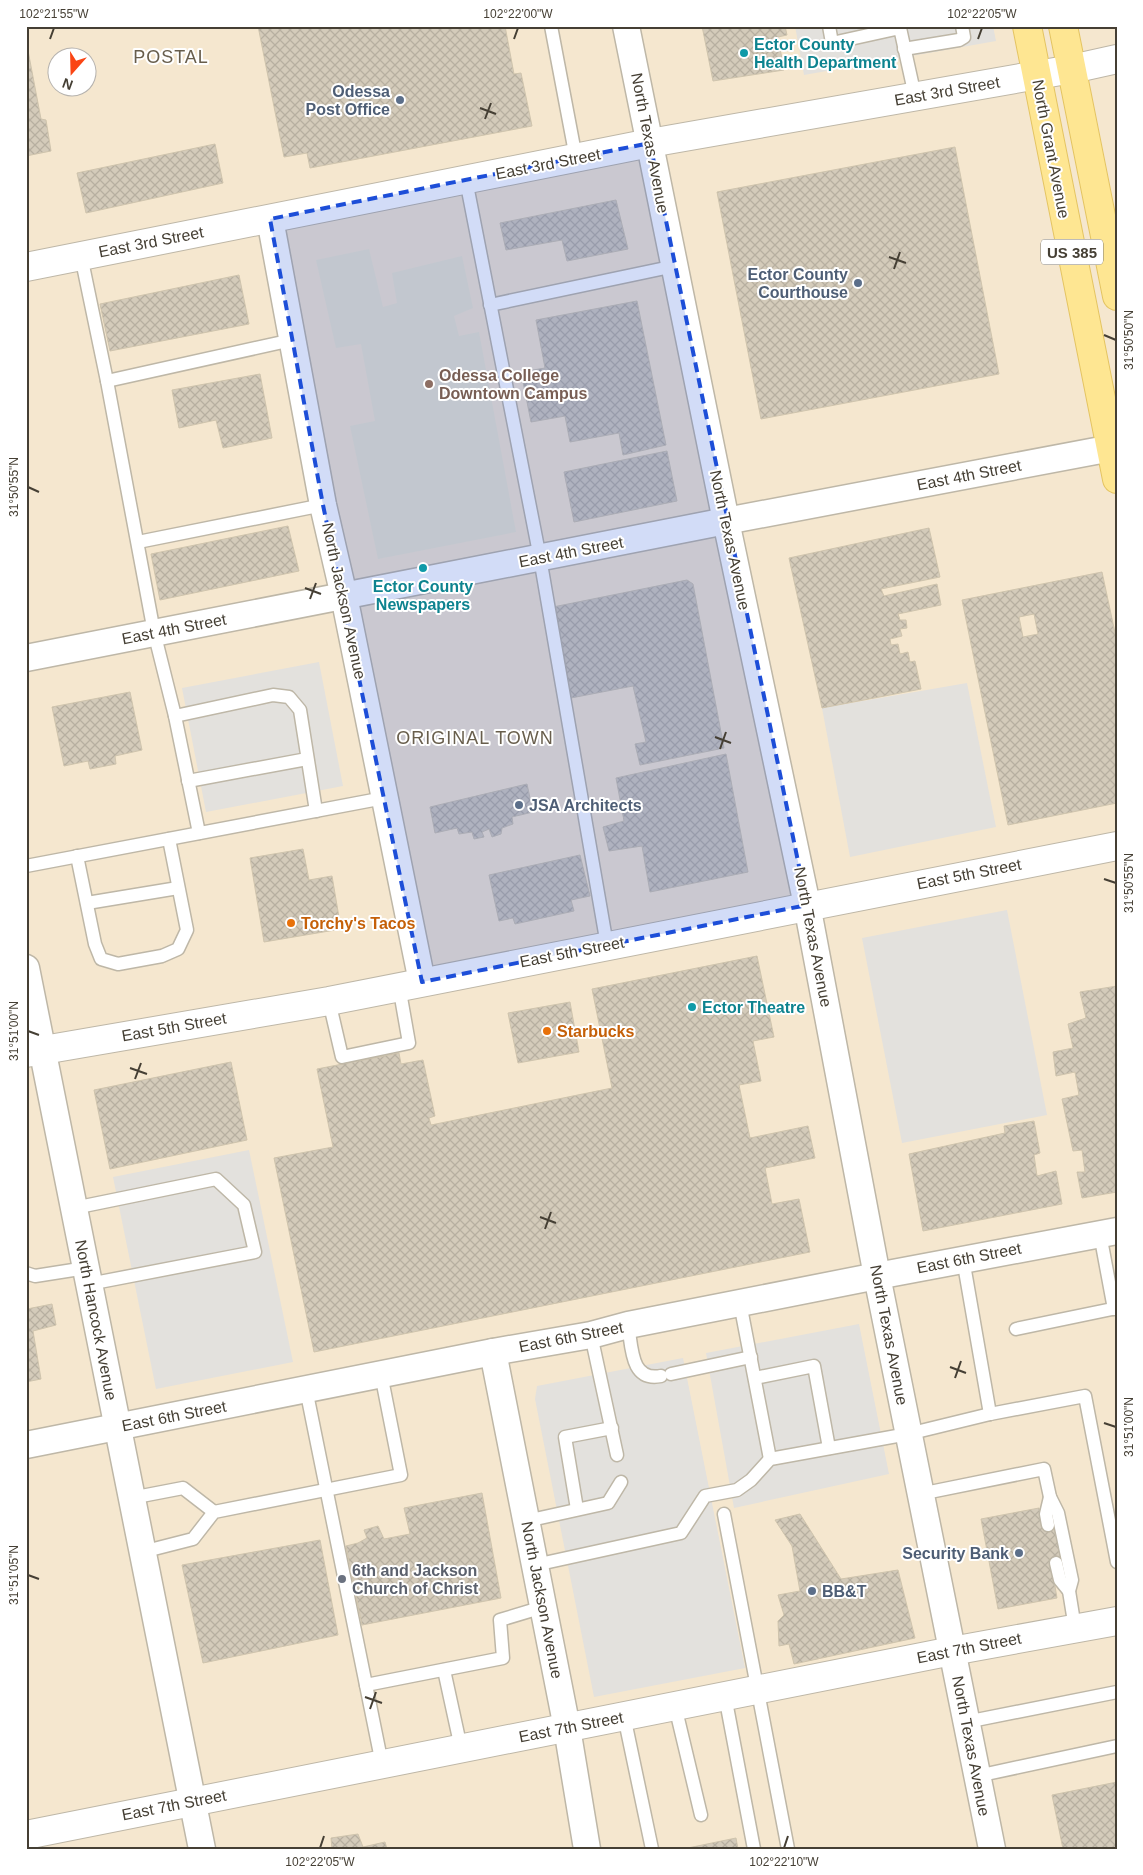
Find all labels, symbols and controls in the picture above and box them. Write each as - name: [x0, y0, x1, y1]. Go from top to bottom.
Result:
- text: 102°21'55"W: [19, 7, 89, 21]
- text: 102°22'00"W: [483, 7, 553, 21]
- text: 102°22'05"W: [947, 7, 1017, 21]
- place label: Ector County Health Department: [754, 36, 897, 71]
- district label: POSTAL: [133, 47, 209, 67]
- marker: Ector County Health Department: [738, 47, 750, 59]
- north arrow: [48, 48, 98, 98]
- street label: North Texas Avenue: [628, 71, 672, 215]
- street label: East 3rd Street: [893, 73, 1002, 109]
- text: N: [60, 75, 75, 93]
- street label: North Grant Avenue: [1029, 78, 1073, 220]
- place label: Odessa Post Office: [306, 83, 390, 118]
- marker: Odessa Post Office: [394, 94, 406, 106]
- street label: East 3rd Street: [494, 145, 603, 183]
- street label: East 3rd Street: [97, 223, 206, 261]
- road number: US 385: [1041, 240, 1103, 264]
- place label: Ector County Courthouse: [748, 266, 848, 301]
- marker: Ector County Courthouse: [852, 277, 864, 289]
- text: 31°50'50"N: [1122, 310, 1136, 370]
- place label: Odessa College Downtown Campus: [439, 367, 588, 402]
- marker: Odessa College Downtown Campus: [423, 378, 435, 390]
- street label: East 4th Street: [915, 456, 1023, 493]
- text: 31°50'55"N: [7, 457, 21, 517]
- street label: North Texas Avenue: [707, 468, 753, 612]
- street label: North Jackson Avenue: [319, 521, 369, 681]
- street label: East 4th Street: [517, 533, 625, 570]
- marker: Ector County Newspapers: [417, 562, 429, 574]
- place label: Ector County Newspapers: [373, 578, 473, 613]
- street label: East 4th Street: [120, 610, 228, 647]
- district label: ORIGINAL TOWN: [396, 728, 554, 748]
- place label: JSA Architects: [529, 797, 642, 814]
- marker: JSA Architects: [513, 799, 525, 811]
- text: 31°50'55"N: [1122, 853, 1136, 913]
- street label: East 5th Street: [915, 855, 1023, 892]
- street label: North Texas Avenue: [791, 865, 835, 1009]
- place label: Torchy's Tacos: [301, 915, 415, 932]
- marker: Torchy's Tacos: [285, 917, 297, 929]
- street label: East 5th Street: [518, 933, 626, 970]
- place label: Ector Theatre: [702, 999, 805, 1016]
- text: 31°51'00"N: [7, 1001, 21, 1061]
- marker: Ector Theatre: [686, 1001, 698, 1013]
- street label: East 5th Street: [120, 1009, 228, 1045]
- place label: Starbucks: [557, 1023, 634, 1040]
- marker: Starbucks: [541, 1025, 553, 1037]
- street label: North Hancock Avenue: [72, 1238, 120, 1402]
- street label: East 6th Street: [915, 1239, 1023, 1276]
- street label: North Texas Avenue: [867, 1263, 911, 1407]
- street label: East 6th Street: [517, 1318, 625, 1355]
- street label: East 6th Street: [120, 1397, 228, 1434]
- text: 31°51'00"N: [1122, 1397, 1136, 1457]
- street label: North Jackson Avenue: [518, 1520, 566, 1680]
- text: 31°51'05"N: [7, 1545, 21, 1605]
- place label: Security Bank: [902, 1545, 1009, 1562]
- marker: Security Bank: [1013, 1547, 1025, 1559]
- place label: 6th and Jackson Church of Christ: [352, 1562, 479, 1597]
- marker: 6th and Jackson Church of Christ: [336, 1573, 348, 1585]
- place label: BB&T: [822, 1583, 867, 1600]
- marker: BB&T: [806, 1585, 818, 1597]
- street label: East 7th Street: [915, 1629, 1023, 1666]
- street label: North Texas Avenue: [949, 1674, 993, 1818]
- street label: East 7th Street: [517, 1708, 625, 1745]
- street label: East 7th Street: [120, 1786, 228, 1823]
- text: 102°22'05"W: [285, 1855, 355, 1869]
- text: 102°22'10"W: [749, 1855, 819, 1869]

